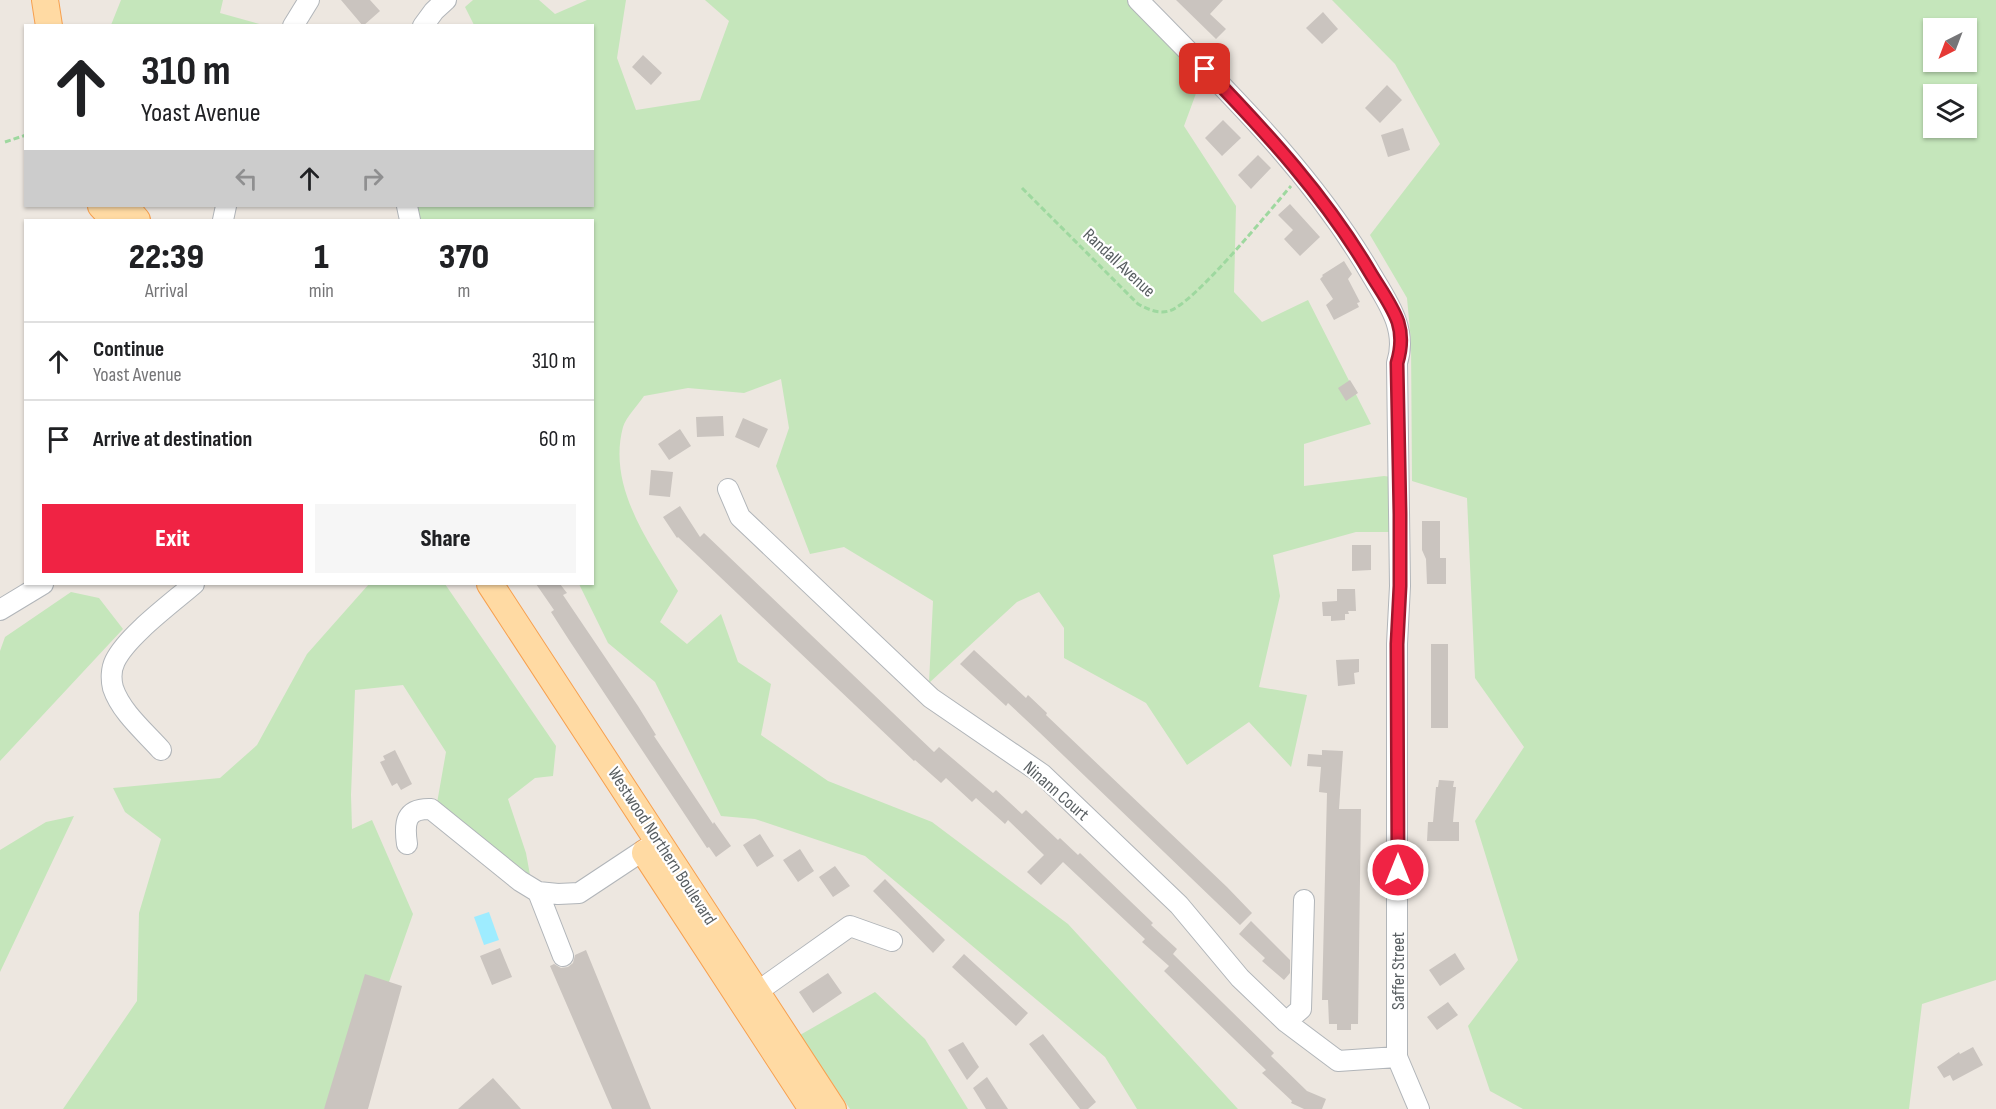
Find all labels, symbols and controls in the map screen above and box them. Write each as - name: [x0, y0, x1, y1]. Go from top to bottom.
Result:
- north arrow: [1923, 18, 1977, 72]
- map controls: [1923, 18, 1977, 138]
- pin: [1179, 43, 1230, 94]
- text: 310 m: [141, 46, 231, 97]
- icon: ahead: [42, 48, 120, 126]
- icon: arrive: [1188, 52, 1221, 85]
- button: layers: [1923, 84, 1977, 138]
- text: Yoast Avenue: [141, 97, 261, 129]
- icon: left: [230, 162, 263, 195]
- icon: ahead: [293, 162, 326, 195]
- icon: right: [356, 162, 389, 195]
- street label: Randall Avenue: [1079, 224, 1159, 302]
- text: 22:39: [129, 236, 204, 279]
- text: 1: [314, 236, 329, 279]
- text: 370: [439, 236, 489, 279]
- text: Arrival: [145, 279, 188, 303]
- text: min: [309, 279, 334, 303]
- text: m: [458, 279, 470, 303]
- text: Continue: [93, 336, 164, 363]
- icon: ahead: [42, 345, 75, 378]
- text: 310 m: [532, 348, 576, 375]
- text: Yoast Avenue: [93, 363, 182, 387]
- icon: arrive: [42, 423, 75, 456]
- text: Arrive at destination: [93, 426, 252, 453]
- text: 60 m: [539, 426, 576, 453]
- button: Exit: [42, 504, 303, 573]
- button: Share: [315, 504, 576, 573]
- street label: Ninann Court: [1019, 757, 1093, 825]
- street label: Westwood Northern Boulevard: [603, 763, 721, 929]
- position arrow: [1366, 838, 1430, 902]
- street label: Saffer Street: [1388, 932, 1409, 1010]

